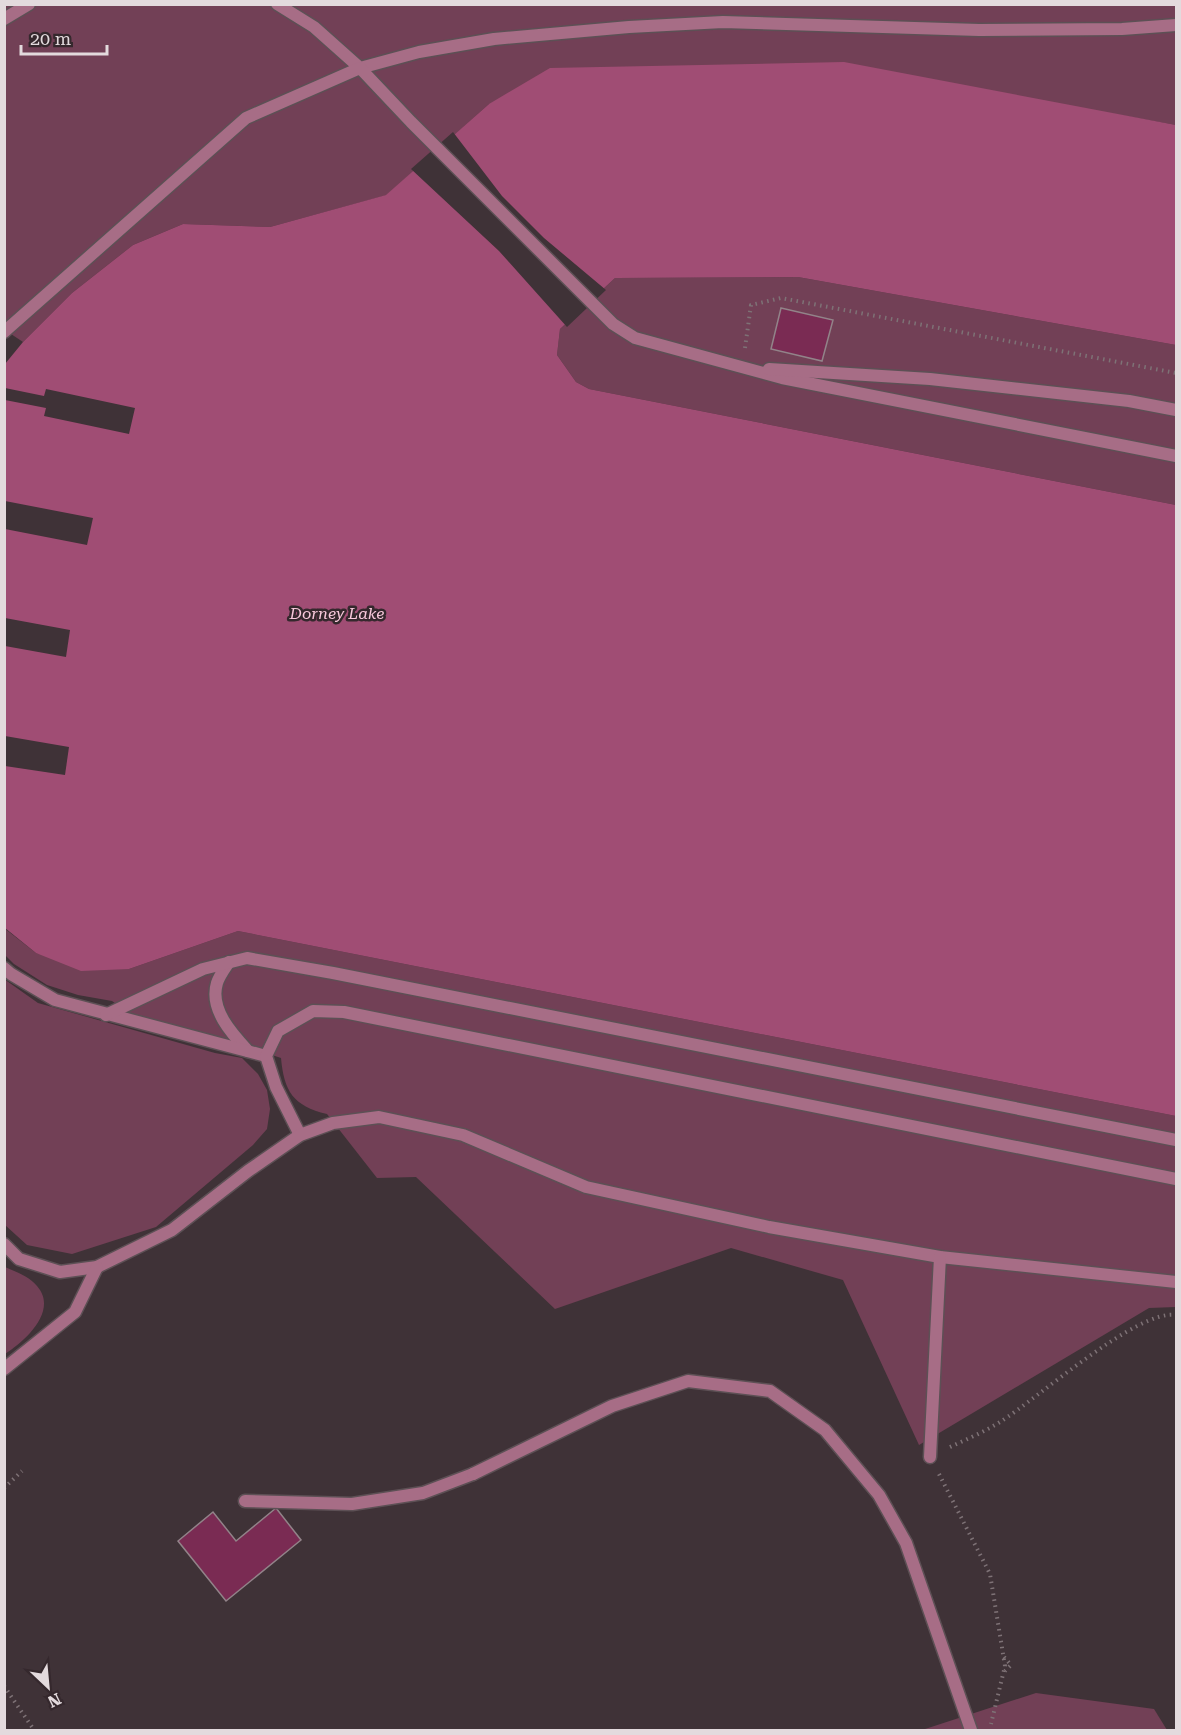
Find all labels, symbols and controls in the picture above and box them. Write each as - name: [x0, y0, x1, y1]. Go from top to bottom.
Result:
- scale bar: [21, 18, 106, 56]
- text: 20 m: [30, 28, 71, 49]
- water label: Dorney Lake: [289, 604, 384, 623]
- north arrow: [18, 1657, 78, 1717]
- text: N: [45, 1689, 64, 1711]

